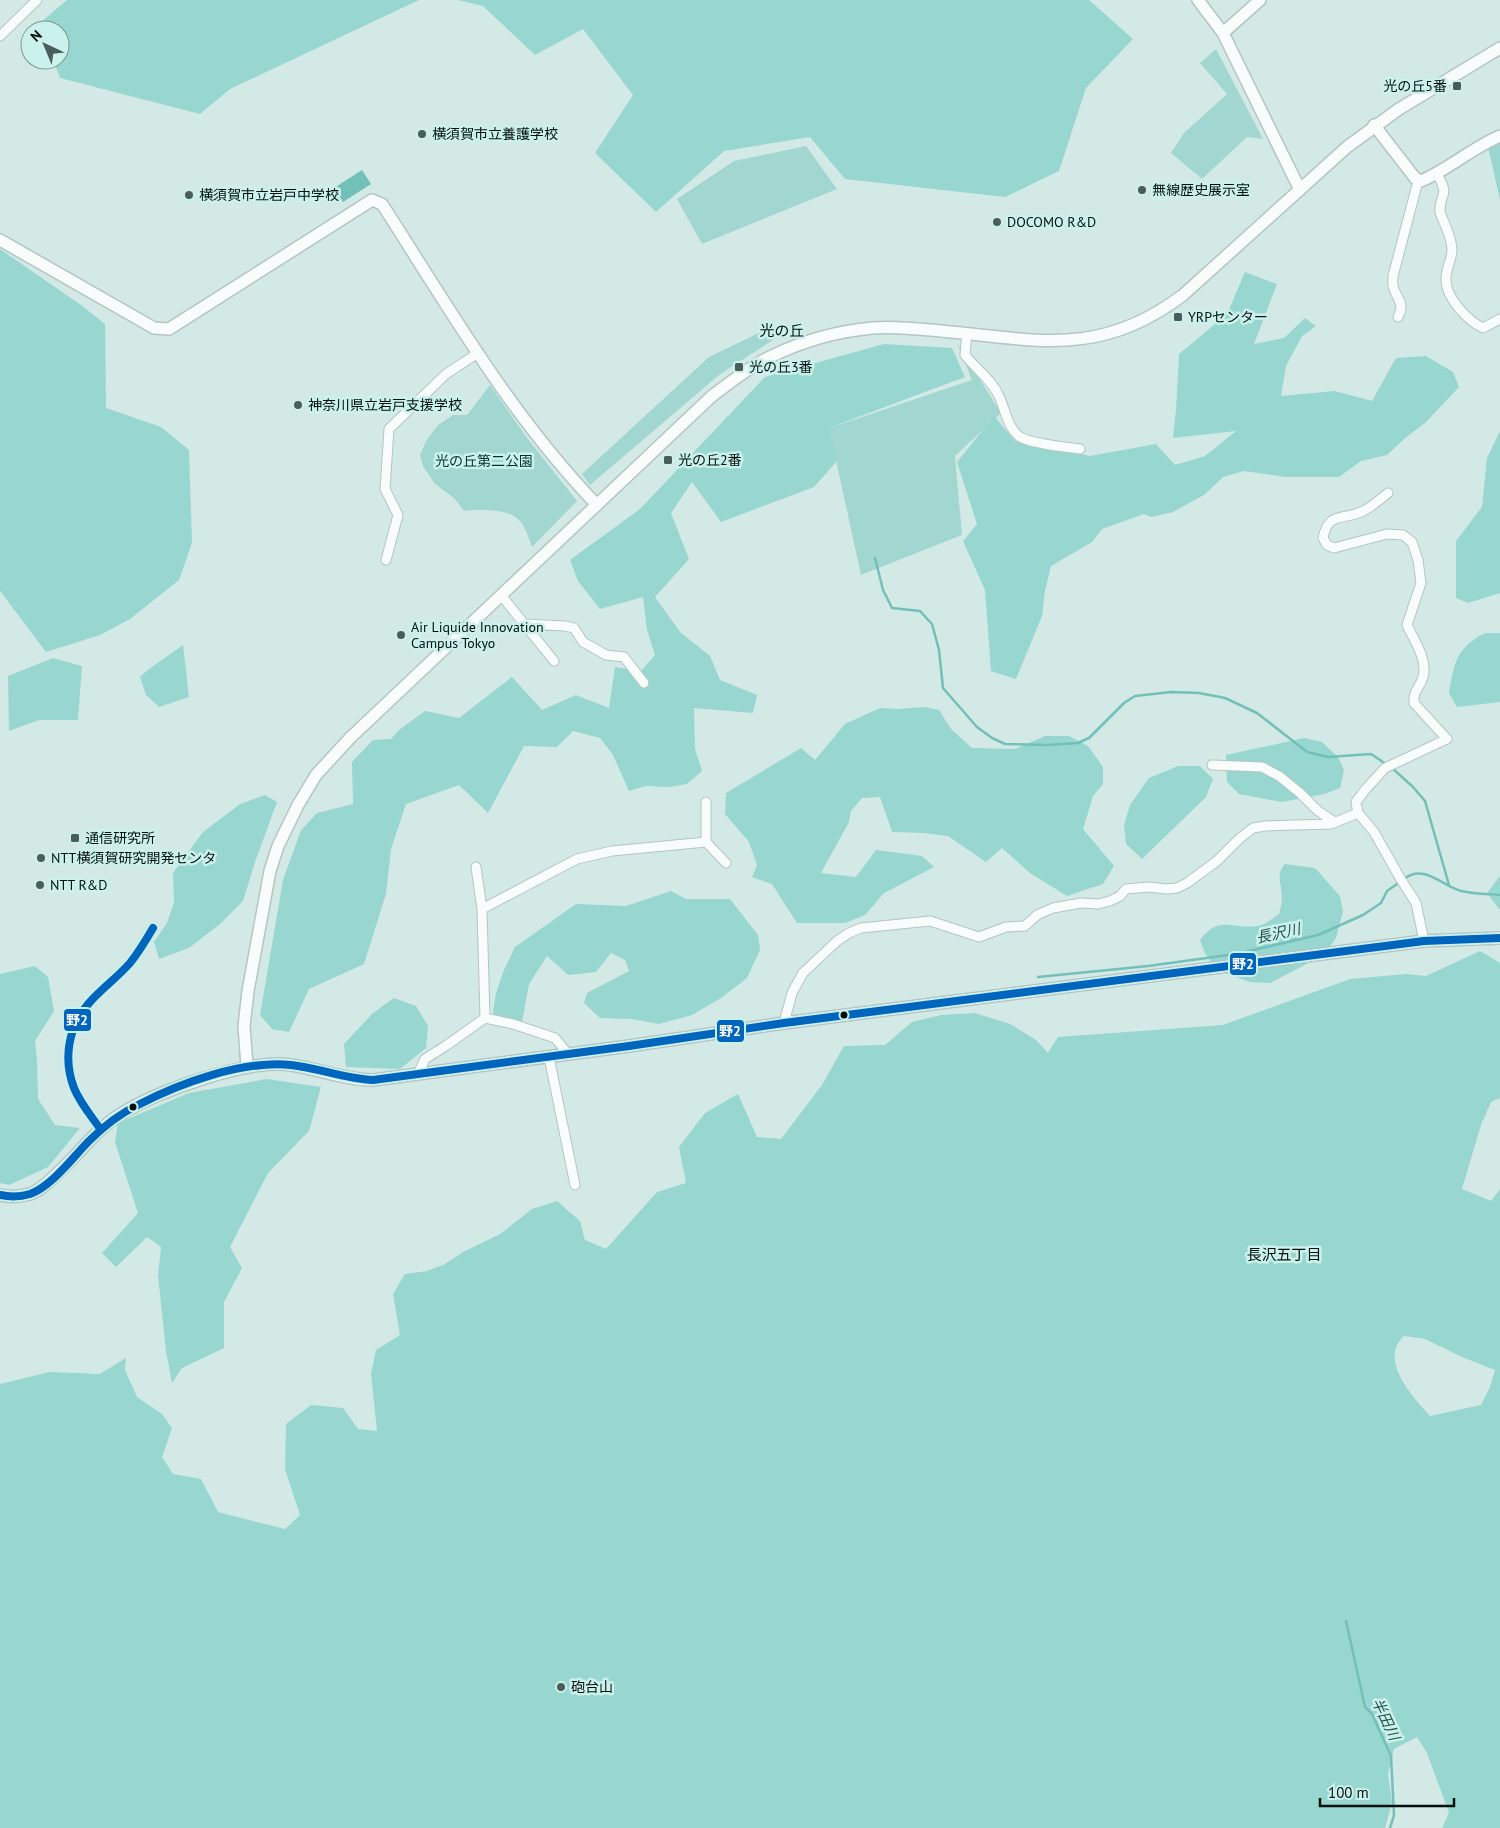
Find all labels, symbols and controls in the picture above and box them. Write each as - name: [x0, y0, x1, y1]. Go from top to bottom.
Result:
- north arrow: [20, 20, 70, 70]
- text: N: [26, 26, 46, 45]
- place label: 光の丘5番: [1383, 77, 1447, 95]
- marker: 光の丘5番: [1451, 80, 1463, 92]
- place label: 横須賀市立養護学校: [432, 125, 558, 143]
- marker: 横須賀市立養護学校: [416, 128, 428, 140]
- place label: 無線歴史展示室: [1152, 181, 1250, 199]
- marker: 無線歴史展示室: [1136, 184, 1148, 196]
- place label: 横須賀市立岩戸中学校: [199, 186, 339, 204]
- marker: 横須賀市立岩戸中学校: [183, 189, 195, 201]
- place label: DOCOMO R&D: [1007, 213, 1096, 231]
- marker: DOCOMO R&D: [991, 216, 1003, 228]
- place label: YRPセンター: [1188, 308, 1268, 326]
- marker: YRPセンター: [1172, 311, 1184, 323]
- district label: 光の丘: [759, 321, 805, 340]
- place label: 光の丘3番: [749, 358, 813, 376]
- marker: 光の丘3番: [733, 361, 745, 373]
- place label: 神奈川県立岩戸支援学校: [308, 396, 462, 414]
- marker: 神奈川県立岩戸支援学校: [292, 399, 304, 411]
- place label: 光の丘2番: [678, 451, 742, 469]
- park label: 光の丘第二公園: [435, 452, 533, 470]
- marker: 光の丘2番: [662, 454, 674, 466]
- place label: Air Liquide Innovation Campus Tokyo: [411, 618, 544, 652]
- marker: Air Liquide Innovation Campus Tokyo: [395, 629, 407, 641]
- place label: 通信研究所: [85, 829, 155, 847]
- marker: 通信研究所: [69, 832, 81, 844]
- place label: NTT横須賀研究開発センタ: [51, 849, 216, 867]
- marker: NTT横須賀研究開発センタ: [35, 852, 47, 864]
- place label: NTT R&D: [50, 876, 107, 894]
- marker: NTT R&D: [34, 879, 46, 891]
- water label: 長沢川: [1254, 919, 1304, 947]
- line badge: 野2: [1229, 952, 1257, 976]
- text: 野2: [1232, 955, 1254, 973]
- line badge: 野2: [63, 1008, 92, 1032]
- unlabelled marker: [839, 1010, 849, 1020]
- text: 野2: [66, 1011, 88, 1029]
- line badge: 野2: [716, 1019, 745, 1043]
- text: 野2: [719, 1022, 741, 1040]
- unlabelled marker: [128, 1102, 138, 1112]
- district label: 長沢五丁目: [1246, 1245, 1322, 1264]
- place label: 砲台山: [571, 1678, 613, 1696]
- marker: 砲台山: [555, 1681, 567, 1693]
- water label: 半田川: [1368, 1695, 1405, 1745]
- scale bar: [1320, 1776, 1454, 1808]
- text: 100 m: [1328, 1783, 1369, 1802]

